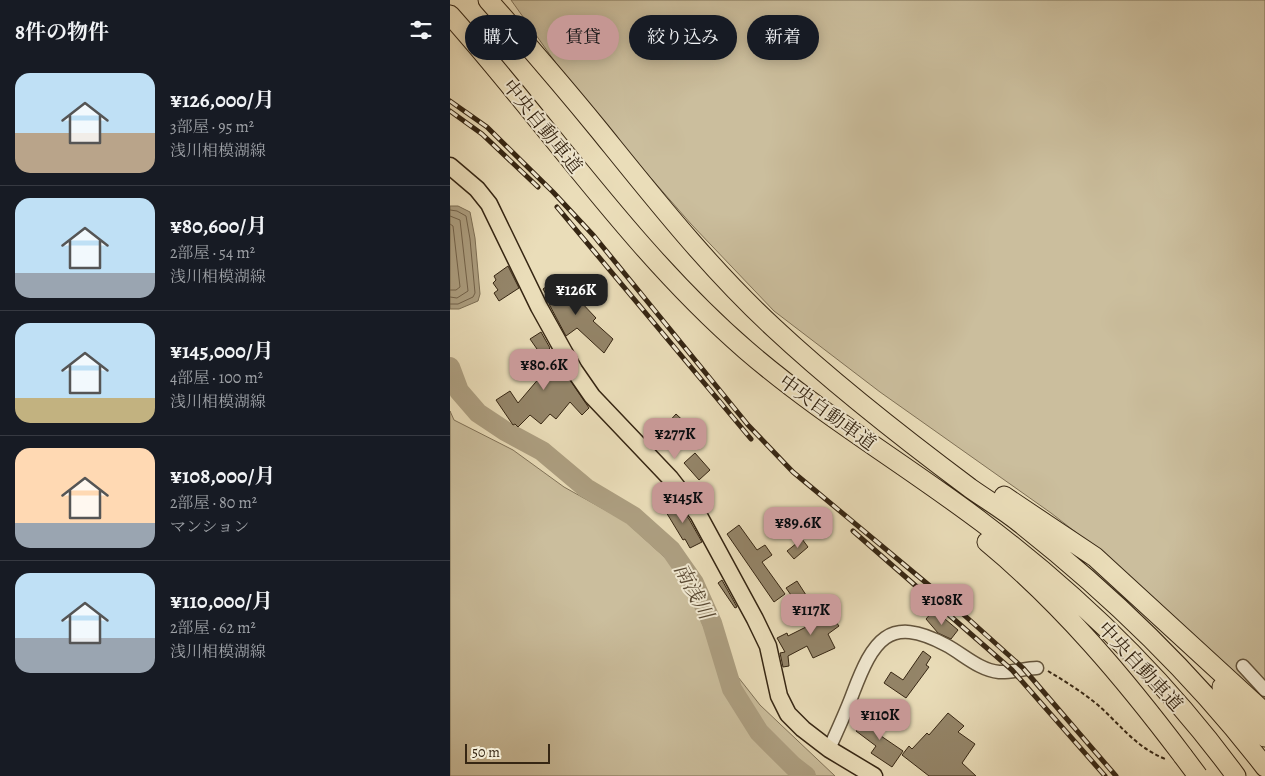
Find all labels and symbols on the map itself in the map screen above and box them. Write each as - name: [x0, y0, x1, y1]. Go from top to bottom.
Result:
- street label: 中央自動車道: [496, 74, 588, 179]
- pin: ¥126K: [541, 274, 611, 316]
- pin: ¥80.6K: [503, 348, 585, 391]
- street label: 中央自動車道: [774, 369, 881, 457]
- pin: ¥277K: [640, 418, 710, 460]
- pin: ¥145K: [648, 482, 718, 524]
- pin: ¥89.6K: [757, 506, 839, 549]
- water label: 南浅川: [668, 558, 721, 626]
- pin: ¥108K: [907, 584, 977, 626]
- pin: ¥117K: [776, 594, 846, 636]
- street label: 中央自動車道: [1092, 616, 1189, 717]
- pin: ¥110K: [845, 698, 915, 741]
- scale bar: [465, 741, 550, 764]

